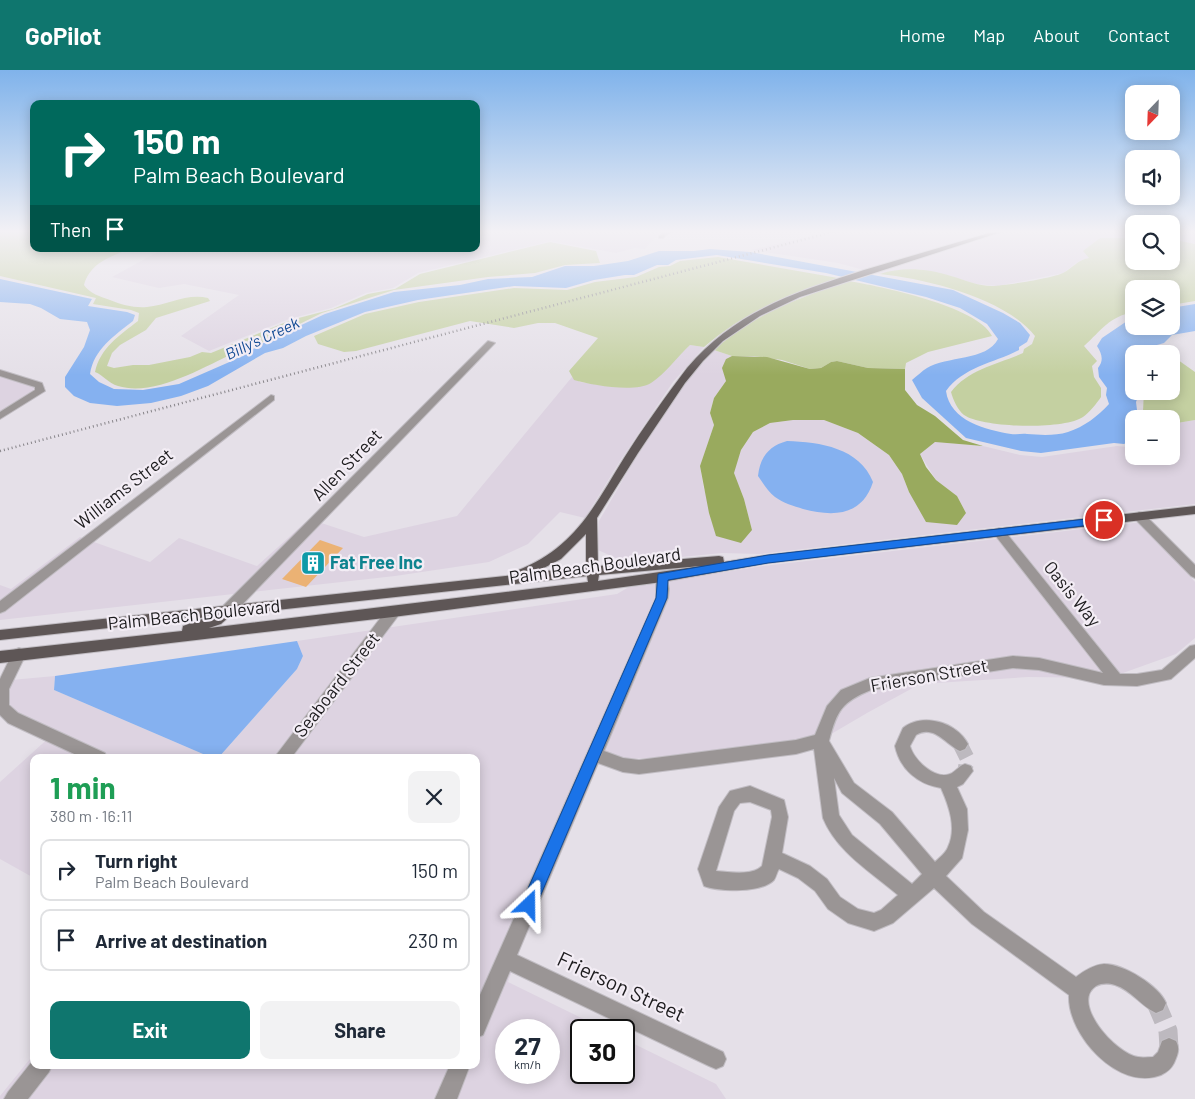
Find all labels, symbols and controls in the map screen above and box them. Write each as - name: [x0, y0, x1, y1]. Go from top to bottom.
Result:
- text: GoPilot: [25, 21, 102, 50]
- text: Home: [899, 24, 945, 46]
- text: Map: [973, 24, 1005, 46]
- text: About: [1033, 24, 1080, 46]
- text: Contact: [1108, 24, 1170, 46]
- north arrow: [1125, 85, 1180, 140]
- map controls: [1125, 85, 1180, 465]
- text: 150 m: [133, 119, 220, 161]
- icon: right: [50, 120, 115, 185]
- button: sound: [1125, 150, 1180, 205]
- text: Palm Beach Boulevard: [133, 161, 345, 187]
- icon: arrive: [101, 215, 129, 243]
- button: search: [1125, 215, 1180, 270]
- text: Then: [50, 218, 91, 241]
- button: layers: [1125, 280, 1180, 335]
- water label: Billy's Creek: [222, 312, 302, 363]
- button: +: [1125, 345, 1180, 400]
- button: −: [1125, 410, 1180, 465]
- street label: Allen Street: [307, 424, 386, 505]
- street label: Williams Street: [70, 443, 177, 533]
- pin: [1083, 499, 1125, 541]
- icon: arrive: [1090, 506, 1118, 534]
- street label: Palm Beach Boulevard: [508, 542, 682, 588]
- building icon: Fat Free Inc: [300, 550, 326, 576]
- place label: Fat Free Inc: [330, 551, 423, 573]
- street label: Oasis Way: [1040, 556, 1106, 631]
- street label: Palm Beach Boulevard: [107, 594, 281, 634]
- street label: Seaboard Street: [288, 628, 384, 741]
- street label: Frierson Street: [869, 654, 989, 696]
- text: 1 min: [50, 769, 116, 805]
- button: close: [408, 771, 460, 823]
- text: 380 m · 16:11: [50, 806, 132, 825]
- text: Turn right: [95, 849, 177, 872]
- icon: right: [52, 856, 80, 884]
- text: 150 m: [411, 859, 458, 882]
- text: Palm Beach Boulevard: [95, 872, 249, 891]
- position arrow: [502, 878, 554, 930]
- icon: arrive: [52, 926, 80, 954]
- text: Arrive at destination: [95, 929, 267, 952]
- text: 230 m: [408, 929, 458, 952]
- street label: Frierson Street: [554, 945, 689, 1026]
- button: Exit: [50, 1001, 250, 1059]
- button: Share: [260, 1001, 460, 1059]
- speed limit sign: 30: [570, 1019, 635, 1084]
- text: 27: [514, 1030, 541, 1060]
- text: km/h: [514, 1057, 541, 1071]

